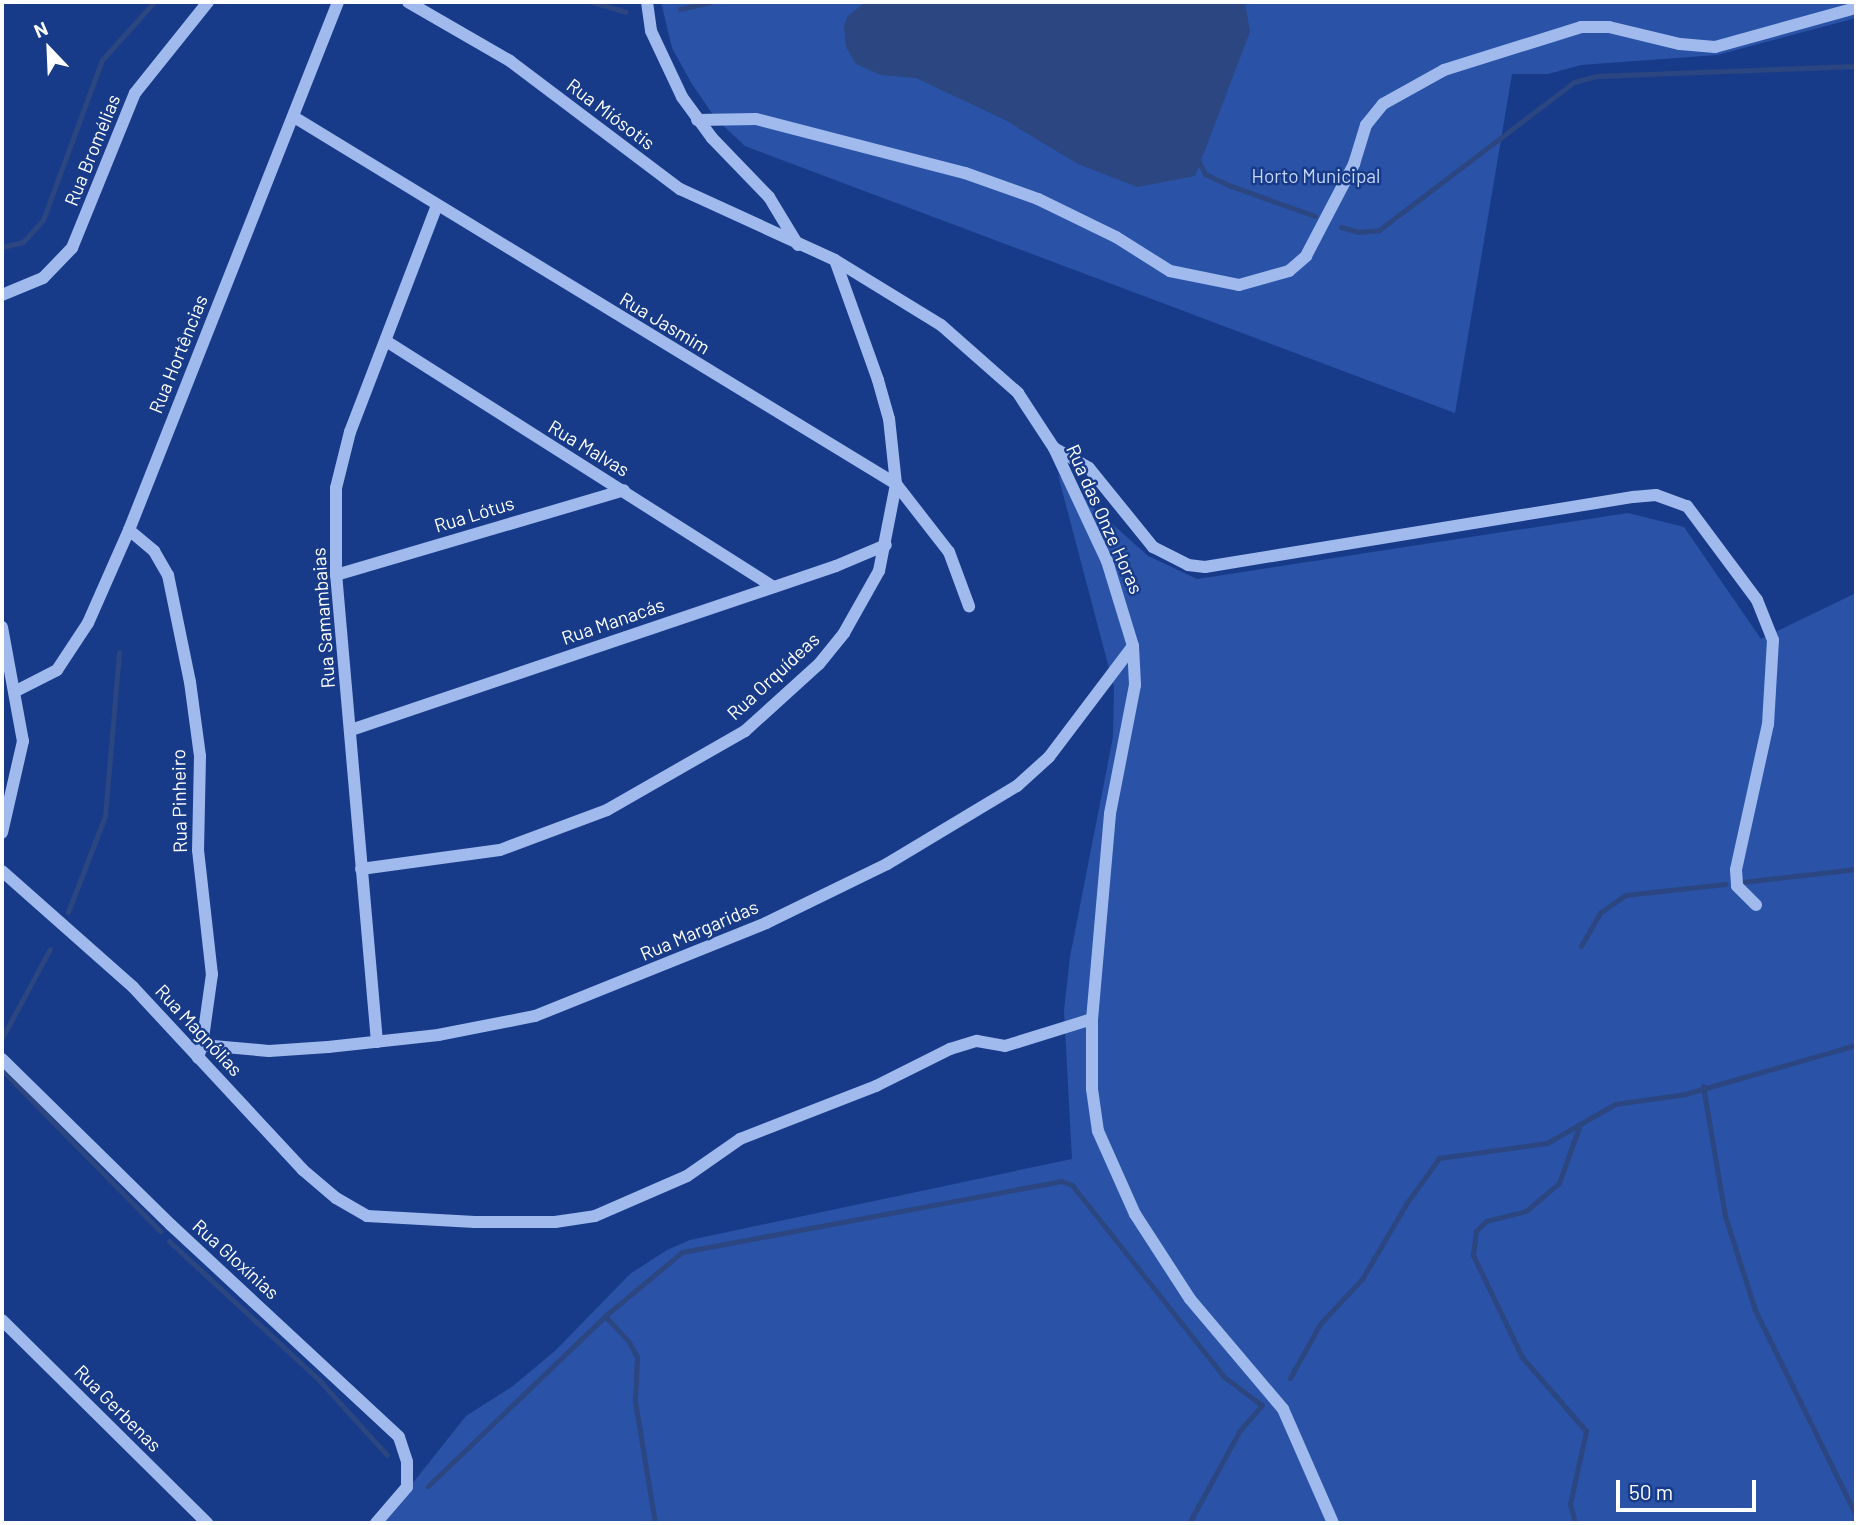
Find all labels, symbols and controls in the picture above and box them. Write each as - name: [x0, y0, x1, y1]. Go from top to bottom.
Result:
- north arrow: [14, 14, 84, 84]
- text: N: [30, 16, 51, 42]
- street label: Rua Miósotis: [563, 74, 659, 154]
- street label: Rua Bromélias: [59, 91, 125, 209]
- park label: Horto Municipal: [1252, 165, 1380, 187]
- street label: Rua Jasmim: [616, 287, 714, 359]
- street label: Rua Hortências: [144, 291, 212, 417]
- street label: Rua Malvas: [544, 415, 634, 481]
- street label: Rua das Onze Horas: [1062, 441, 1148, 597]
- street label: Rua Lótus: [431, 491, 517, 537]
- street label: Rua Samambaias: [307, 547, 339, 689]
- street label: Rua Manacás: [559, 593, 667, 649]
- street label: Rua Orquídeas: [722, 627, 824, 725]
- street label: Rua Pinheiro: [167, 749, 191, 853]
- street label: Rua Margaridas: [636, 895, 762, 965]
- street label: Rua Magnólias: [151, 979, 247, 1081]
- street label: Rua Gloxínias: [188, 1214, 284, 1304]
- street label: Rua Gerbenas: [70, 1360, 166, 1456]
- scale bar: [1620, 1466, 1760, 1510]
- text: 50 m: [1629, 1479, 1673, 1504]

